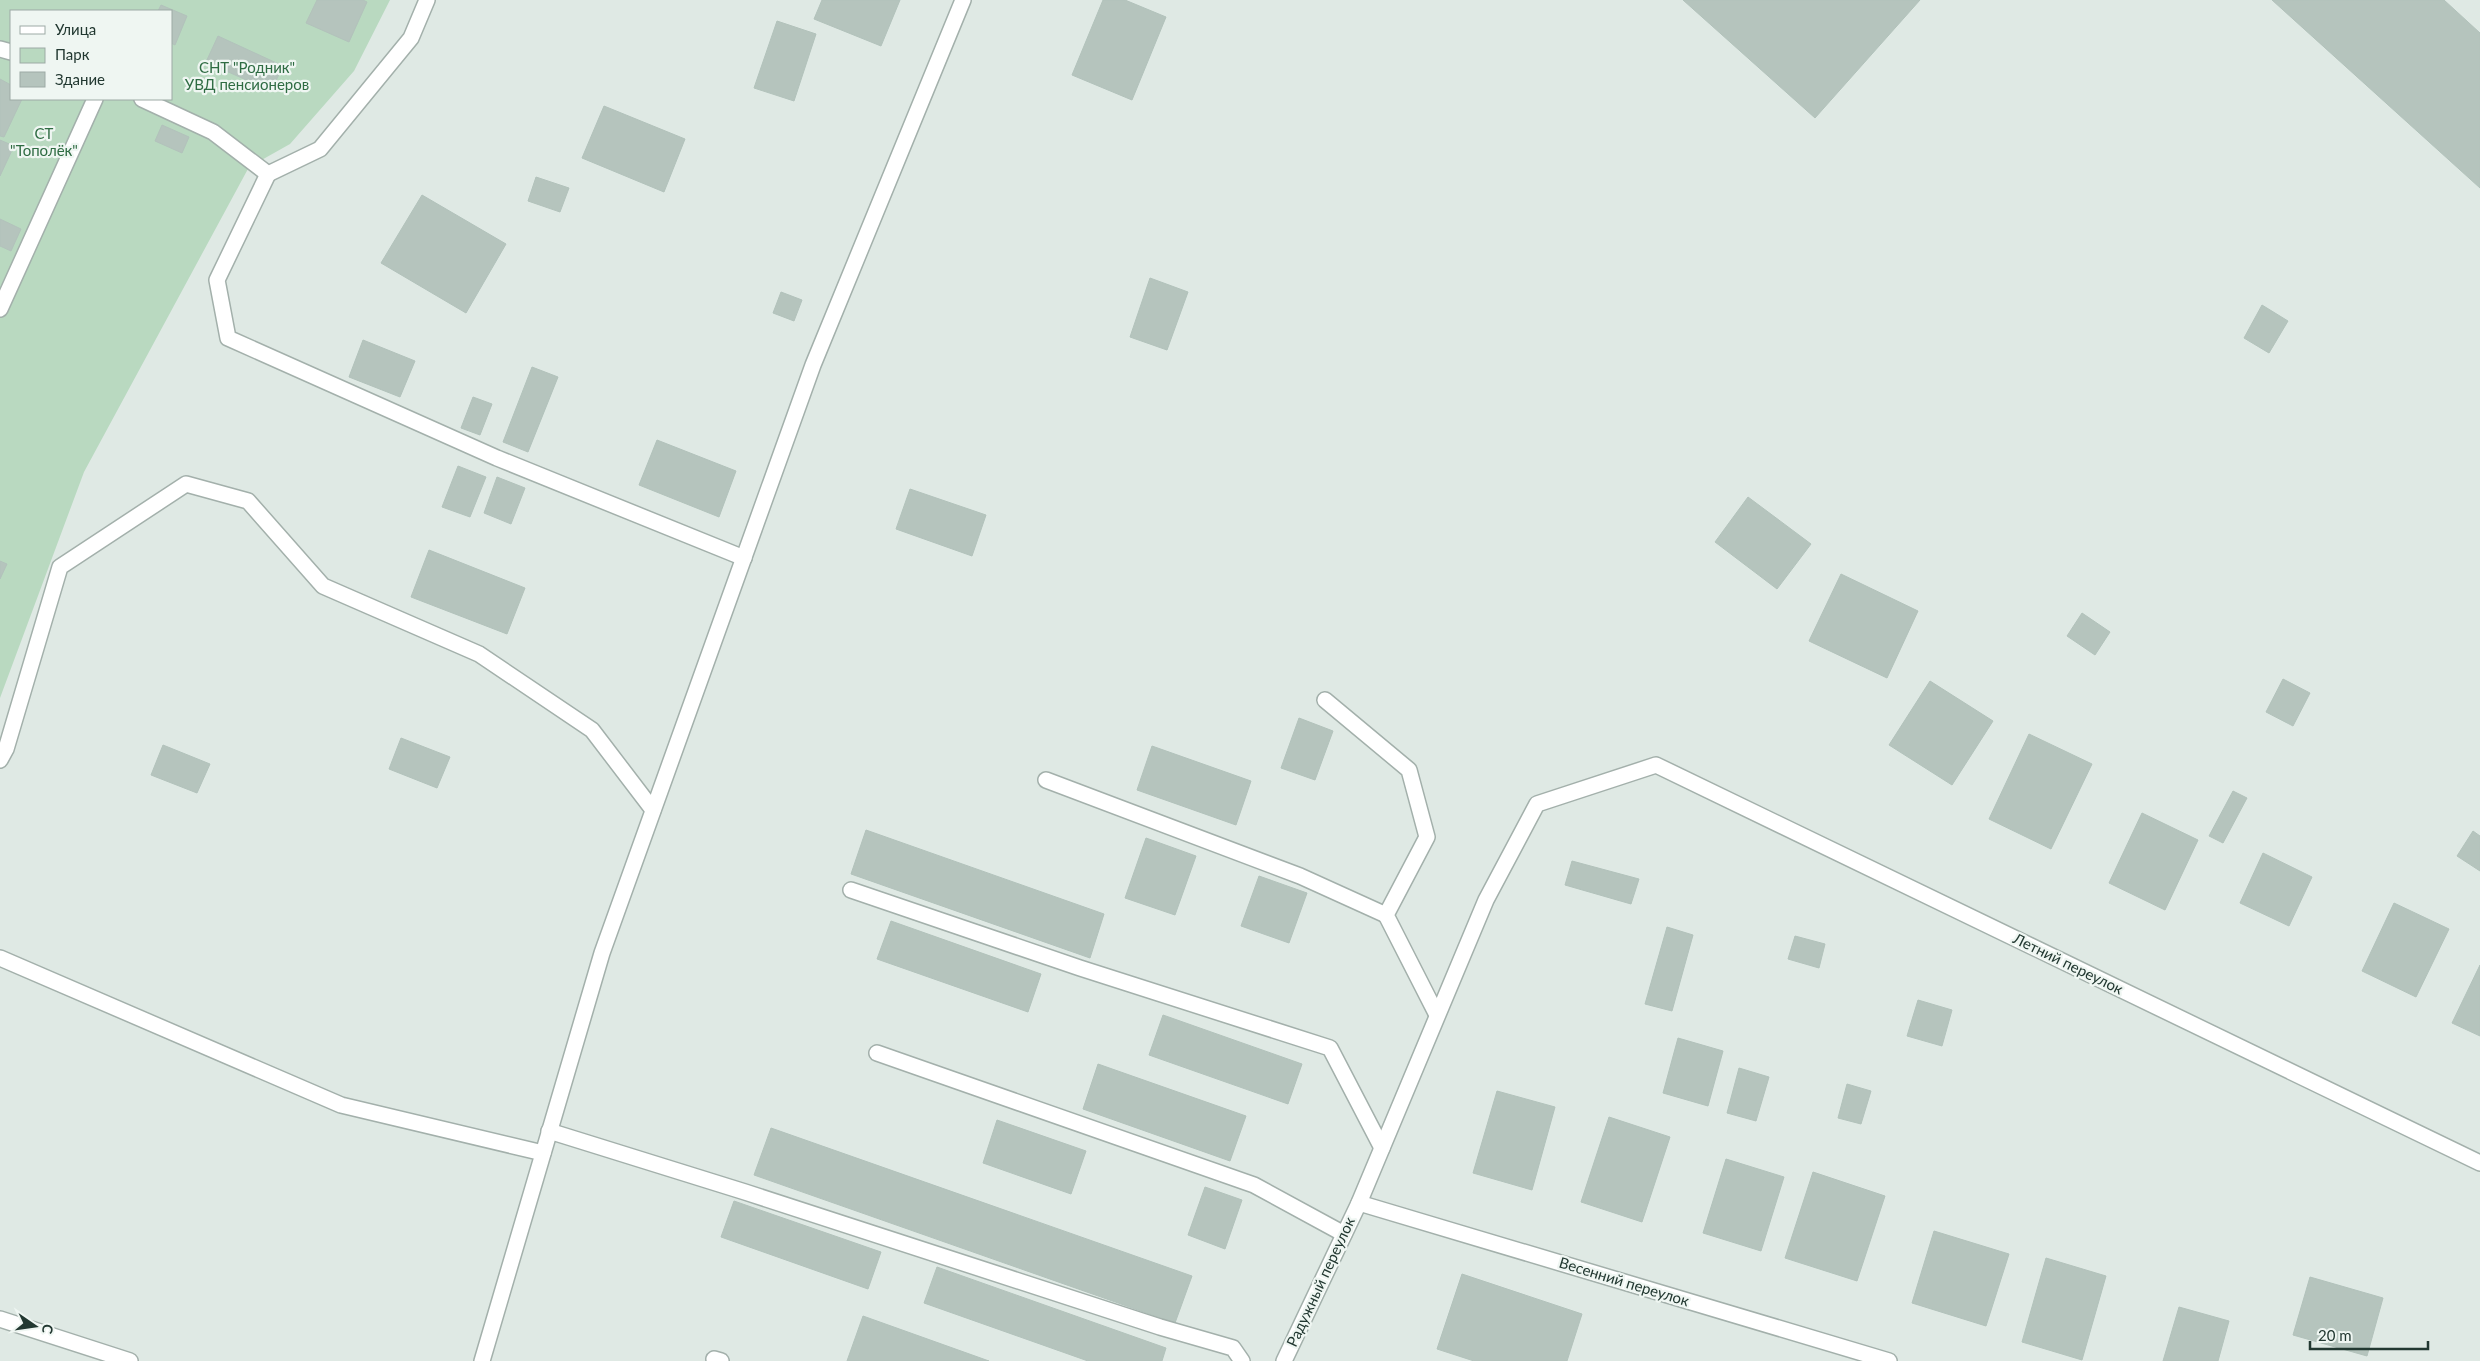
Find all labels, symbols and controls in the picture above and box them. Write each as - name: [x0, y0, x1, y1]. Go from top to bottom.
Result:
- legend: [10, 10, 172, 100]
- text: Улица: [55, 20, 96, 38]
- text: Парк: [55, 45, 90, 63]
- park label: СНТ "Родник" УВД пенсионеров: [185, 58, 309, 93]
- text: Здание: [55, 70, 105, 88]
- park label: СТ "Тополёк": [10, 124, 78, 159]
- street label: Летний переулок: [2010, 928, 2127, 998]
- street label: Радужный переулок: [1282, 1214, 1358, 1349]
- street label: Весенний переулок: [1557, 1253, 1692, 1309]
- north arrow: [10, 1301, 60, 1351]
- scale bar: [2310, 1318, 2428, 1350]
- text: С: [39, 1323, 57, 1336]
- text: 20 m: [2318, 1326, 2352, 1344]

